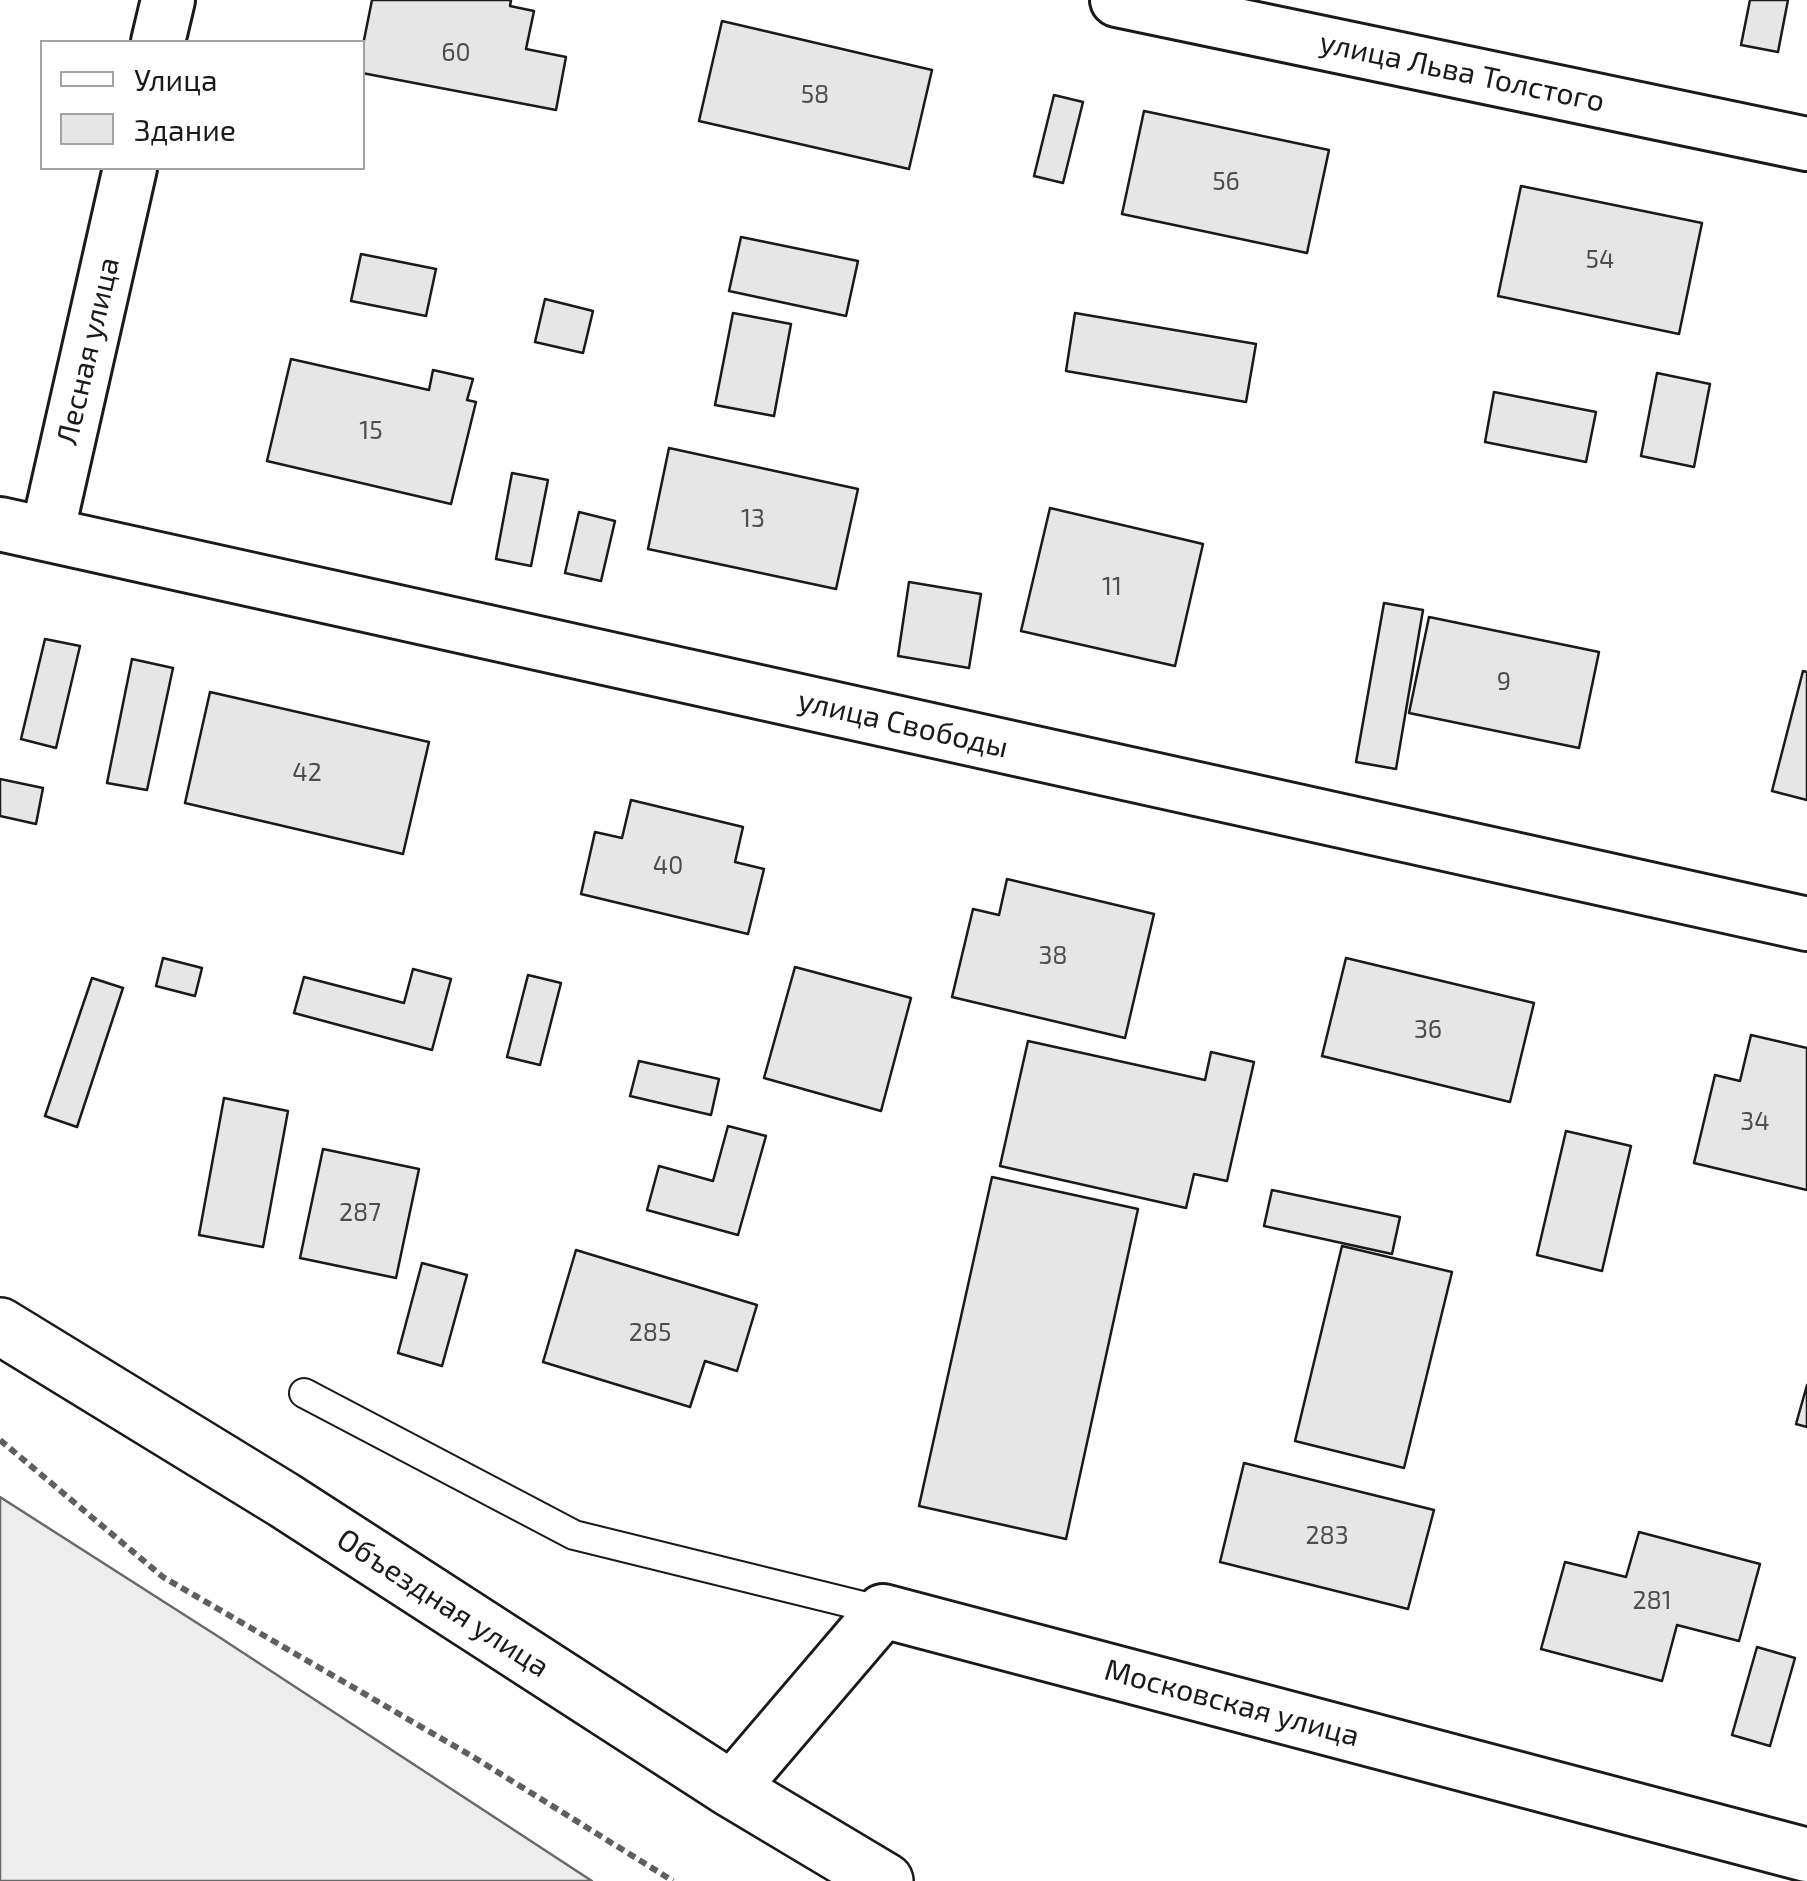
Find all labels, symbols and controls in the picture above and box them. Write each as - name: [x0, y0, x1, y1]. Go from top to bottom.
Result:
- street label: улица Льва Толстого: [1316, 24, 1608, 120]
- house number: 60: [441, 38, 471, 68]
- legend: [40, 40, 365, 170]
- text: Улица: [134, 61, 218, 97]
- house number: 58: [801, 80, 829, 110]
- text: Здание: [134, 111, 236, 147]
- house number: 56: [1212, 167, 1240, 197]
- house number: 54: [1586, 245, 1614, 275]
- street label: Лесная улица: [49, 254, 127, 448]
- house number: 15: [359, 416, 383, 446]
- house number: 13: [741, 504, 765, 534]
- house number: 11: [1102, 572, 1122, 602]
- house number: 9: [1497, 667, 1511, 697]
- street label: улица Свободы: [794, 682, 1012, 766]
- house number: 42: [292, 758, 322, 788]
- house number: 40: [653, 851, 683, 881]
- house number: 38: [1038, 941, 1068, 971]
- house number: 36: [1414, 1015, 1442, 1045]
- house number: 34: [1740, 1107, 1770, 1137]
- house number: 287: [339, 1198, 381, 1228]
- house number: 285: [629, 1318, 671, 1348]
- street label: Объездная улица: [330, 1521, 556, 1685]
- house number: 283: [1305, 1521, 1349, 1551]
- house number: 281: [1632, 1586, 1672, 1616]
- street label: Московская улица: [1101, 1652, 1363, 1754]

